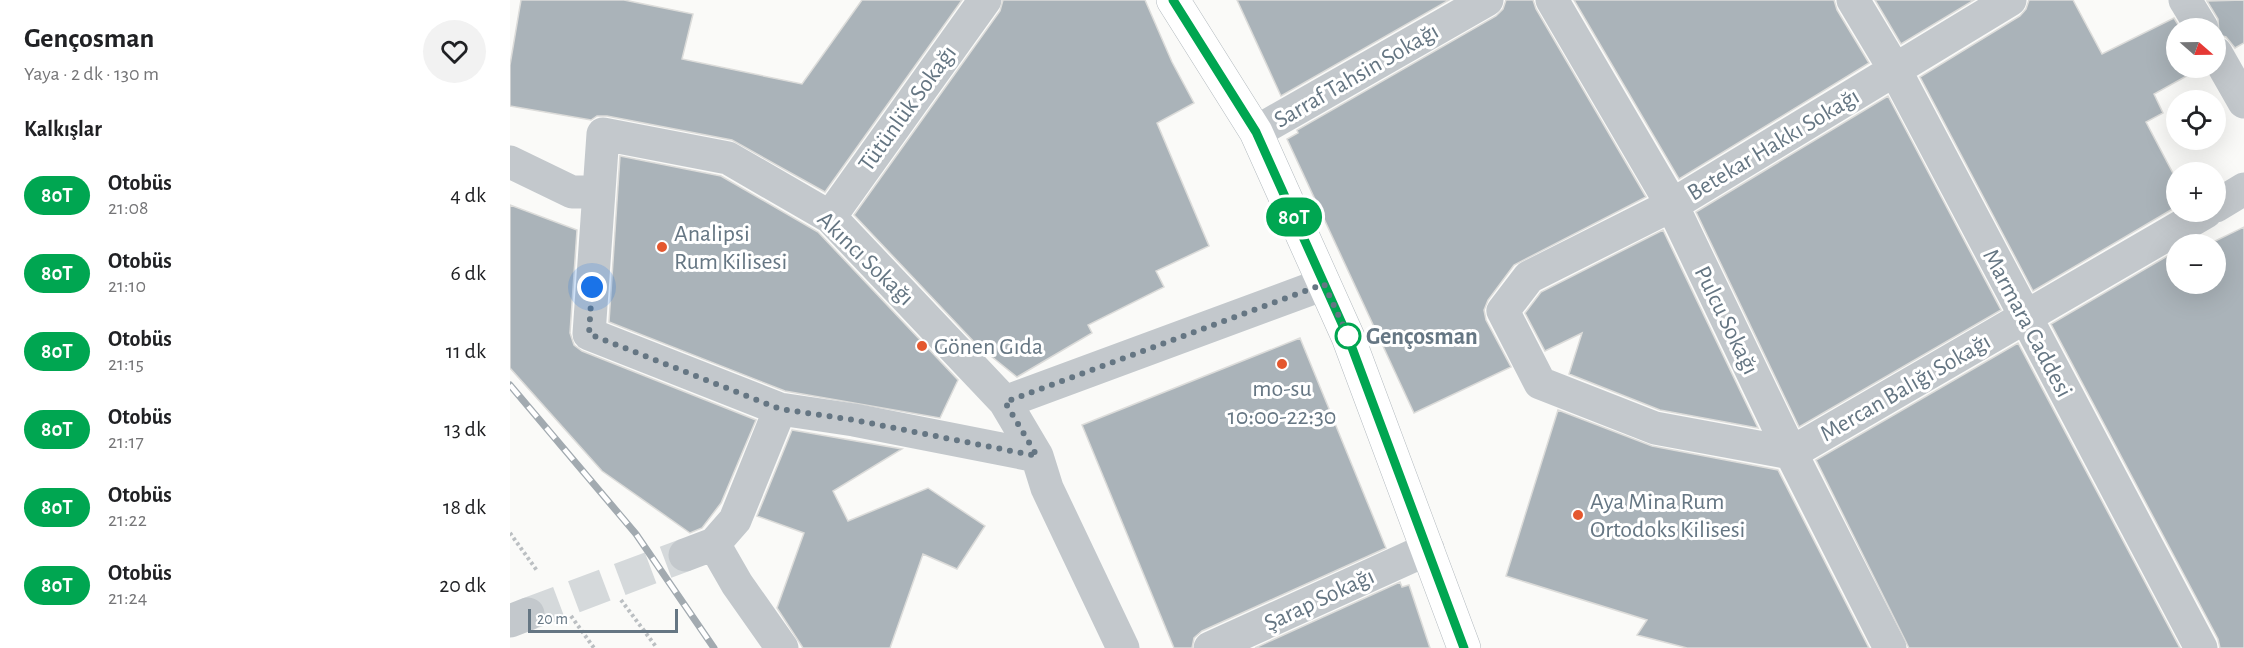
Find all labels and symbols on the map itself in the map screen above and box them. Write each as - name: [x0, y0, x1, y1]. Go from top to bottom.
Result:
- north arrow: [2166, 18, 2226, 78]
- street label: Sarraf Tahsin Sokağı: [1270, 19, 1443, 133]
- street label: Tütünlük Sokağı: [854, 41, 961, 176]
- street label: Betekar Hakkı Sokağı: [1684, 84, 1863, 205]
- line badge: 80T: [1260, 198, 1328, 236]
- street label: Akıncı Sokağı: [812, 207, 918, 310]
- place label: Analipsi Rum Kilisesi: [674, 222, 787, 274]
- marker: Analipsi Rum Kilisesi: [655, 240, 669, 254]
- street label: Marmara Caddesi: [1978, 245, 2076, 402]
- street label: Pulcu Sokağı: [1690, 262, 1763, 378]
- your location: [577, 272, 607, 302]
- marker: Gençosman: [1335, 323, 1361, 349]
- place label: Gençosman: [1366, 325, 1478, 349]
- street label: Mercan Balığı Sokağı: [1816, 329, 1995, 446]
- place label: Gönen Gıda: [934, 335, 1043, 359]
- marker: Gönen Gıda: [915, 339, 929, 353]
- marker: mo-su 10:00-22:30: [1275, 357, 1289, 371]
- place label: mo-su 10:00-22:30: [1227, 377, 1337, 429]
- place label: Aya Mina Rum Ortodoks Kilisesi: [1590, 490, 1745, 542]
- marker: Aya Mina Rum Ortodoks Kilisesi: [1571, 508, 1585, 522]
- street label: Şarap Sokağı: [1261, 564, 1378, 636]
- scale bar: [528, 606, 678, 634]

